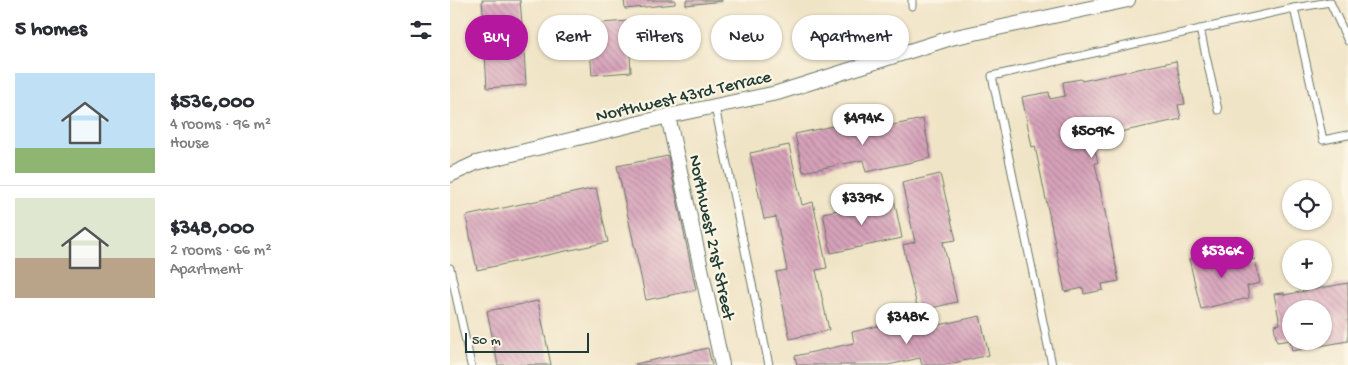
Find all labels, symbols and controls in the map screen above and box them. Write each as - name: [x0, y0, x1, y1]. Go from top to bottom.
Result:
- chip: Buy: [465, 15, 528, 60]
- chip: Rent: [538, 15, 608, 60]
- chip: Filters: [618, 15, 701, 60]
- chip: New: [711, 15, 782, 60]
- chip: Apartment: [792, 15, 909, 60]
- icon: filters: [407, 16, 435, 44]
- text: 5 homes: [15, 18, 87, 43]
- street label: Northwest 43rd Terrace: [594, 67, 774, 128]
- text: $536,000: [170, 91, 254, 116]
- icon: home: [55, 93, 115, 153]
- pin: $494K: [828, 104, 898, 146]
- text: $494K: [843, 110, 883, 129]
- text: 4 rooms · 96 m²: [170, 116, 271, 135]
- pin: $509K: [1057, 116, 1127, 159]
- text: $509K: [1071, 123, 1113, 142]
- text: House: [170, 135, 209, 154]
- street label: Northwest 21st Street: [683, 153, 739, 324]
- map controls: [1282, 180, 1332, 350]
- button: locate: [1282, 180, 1332, 230]
- pin: $339K: [827, 184, 897, 226]
- text: $339K: [842, 190, 882, 209]
- text: $348,000: [170, 217, 254, 242]
- icon: home: [55, 218, 115, 278]
- pin: $536K: [1187, 236, 1257, 279]
- button: +: [1282, 240, 1332, 290]
- text: 2 rooms · 66 m²: [170, 242, 271, 261]
- text: $536K: [1202, 243, 1242, 262]
- text: Apartment: [170, 261, 242, 280]
- button: −: [1282, 300, 1332, 350]
- pin: $348K: [872, 302, 942, 345]
- text: $348K: [887, 309, 927, 328]
- scale bar: [465, 330, 589, 353]
- text: 50 m: [472, 333, 501, 350]

